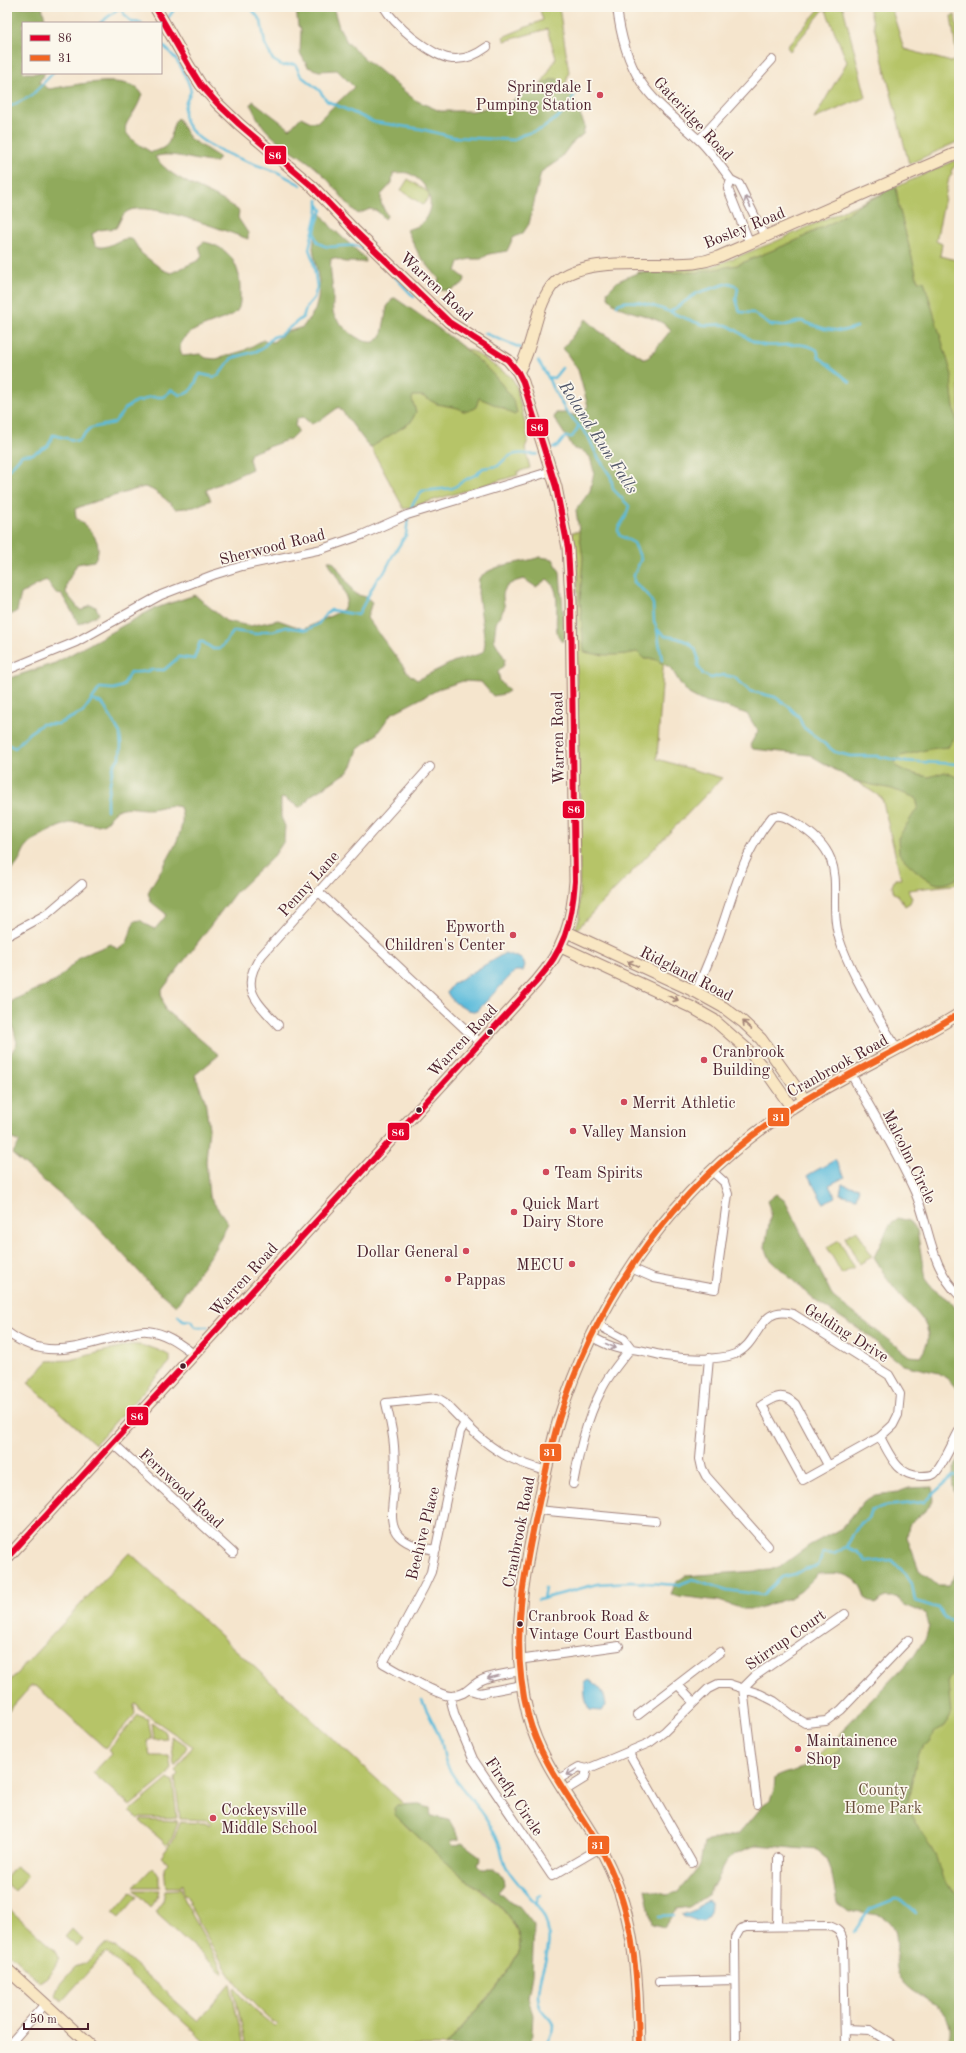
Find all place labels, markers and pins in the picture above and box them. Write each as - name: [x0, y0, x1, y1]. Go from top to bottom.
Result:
- place label: Springdale I Pumping Station: [476, 80, 592, 114]
- marker: Springdale I Pumping Station: [595, 90, 605, 100]
- place label: Epworth Children's Center: [385, 920, 505, 954]
- marker: Epworth Children's Center: [508, 930, 518, 940]
- unlabelled marker: [485, 1027, 495, 1037]
- place label: Cranbrook Building: [712, 1045, 785, 1079]
- marker: Cranbrook Building: [699, 1055, 709, 1065]
- place label: Merrit Athletic: [632, 1096, 735, 1112]
- marker: Merrit Athletic: [619, 1097, 629, 1107]
- unlabelled marker: [414, 1105, 424, 1115]
- place label: Valley Mansion: [581, 1125, 687, 1141]
- marker: Valley Mansion: [568, 1126, 578, 1136]
- place label: Team Spirits: [554, 1166, 643, 1182]
- marker: Team Spirits: [541, 1167, 551, 1177]
- place label: Quick Mart Dairy Store: [522, 1197, 604, 1231]
- marker: Quick Mart Dairy Store: [509, 1207, 519, 1217]
- place label: Dollar General: [356, 1245, 458, 1261]
- marker: Dollar General: [461, 1246, 471, 1256]
- place label: MECU: [516, 1258, 565, 1274]
- marker: MECU: [567, 1259, 577, 1269]
- place label: Pappas: [456, 1273, 506, 1289]
- marker: Pappas: [443, 1274, 453, 1284]
- unlabelled marker: [178, 1361, 188, 1371]
- place label: Cranbrook Road & Vintage Court Eastbound: [528, 1610, 693, 1643]
- marker: Cranbrook Road & Vintage Court Eastbound: [515, 1619, 525, 1629]
- place label: Maintainence Shop: [806, 1734, 897, 1768]
- marker: Maintainence Shop: [793, 1744, 803, 1754]
- place label: Cockeysville Middle School: [221, 1803, 317, 1837]
- marker: Cockeysville Middle School: [208, 1813, 218, 1823]

